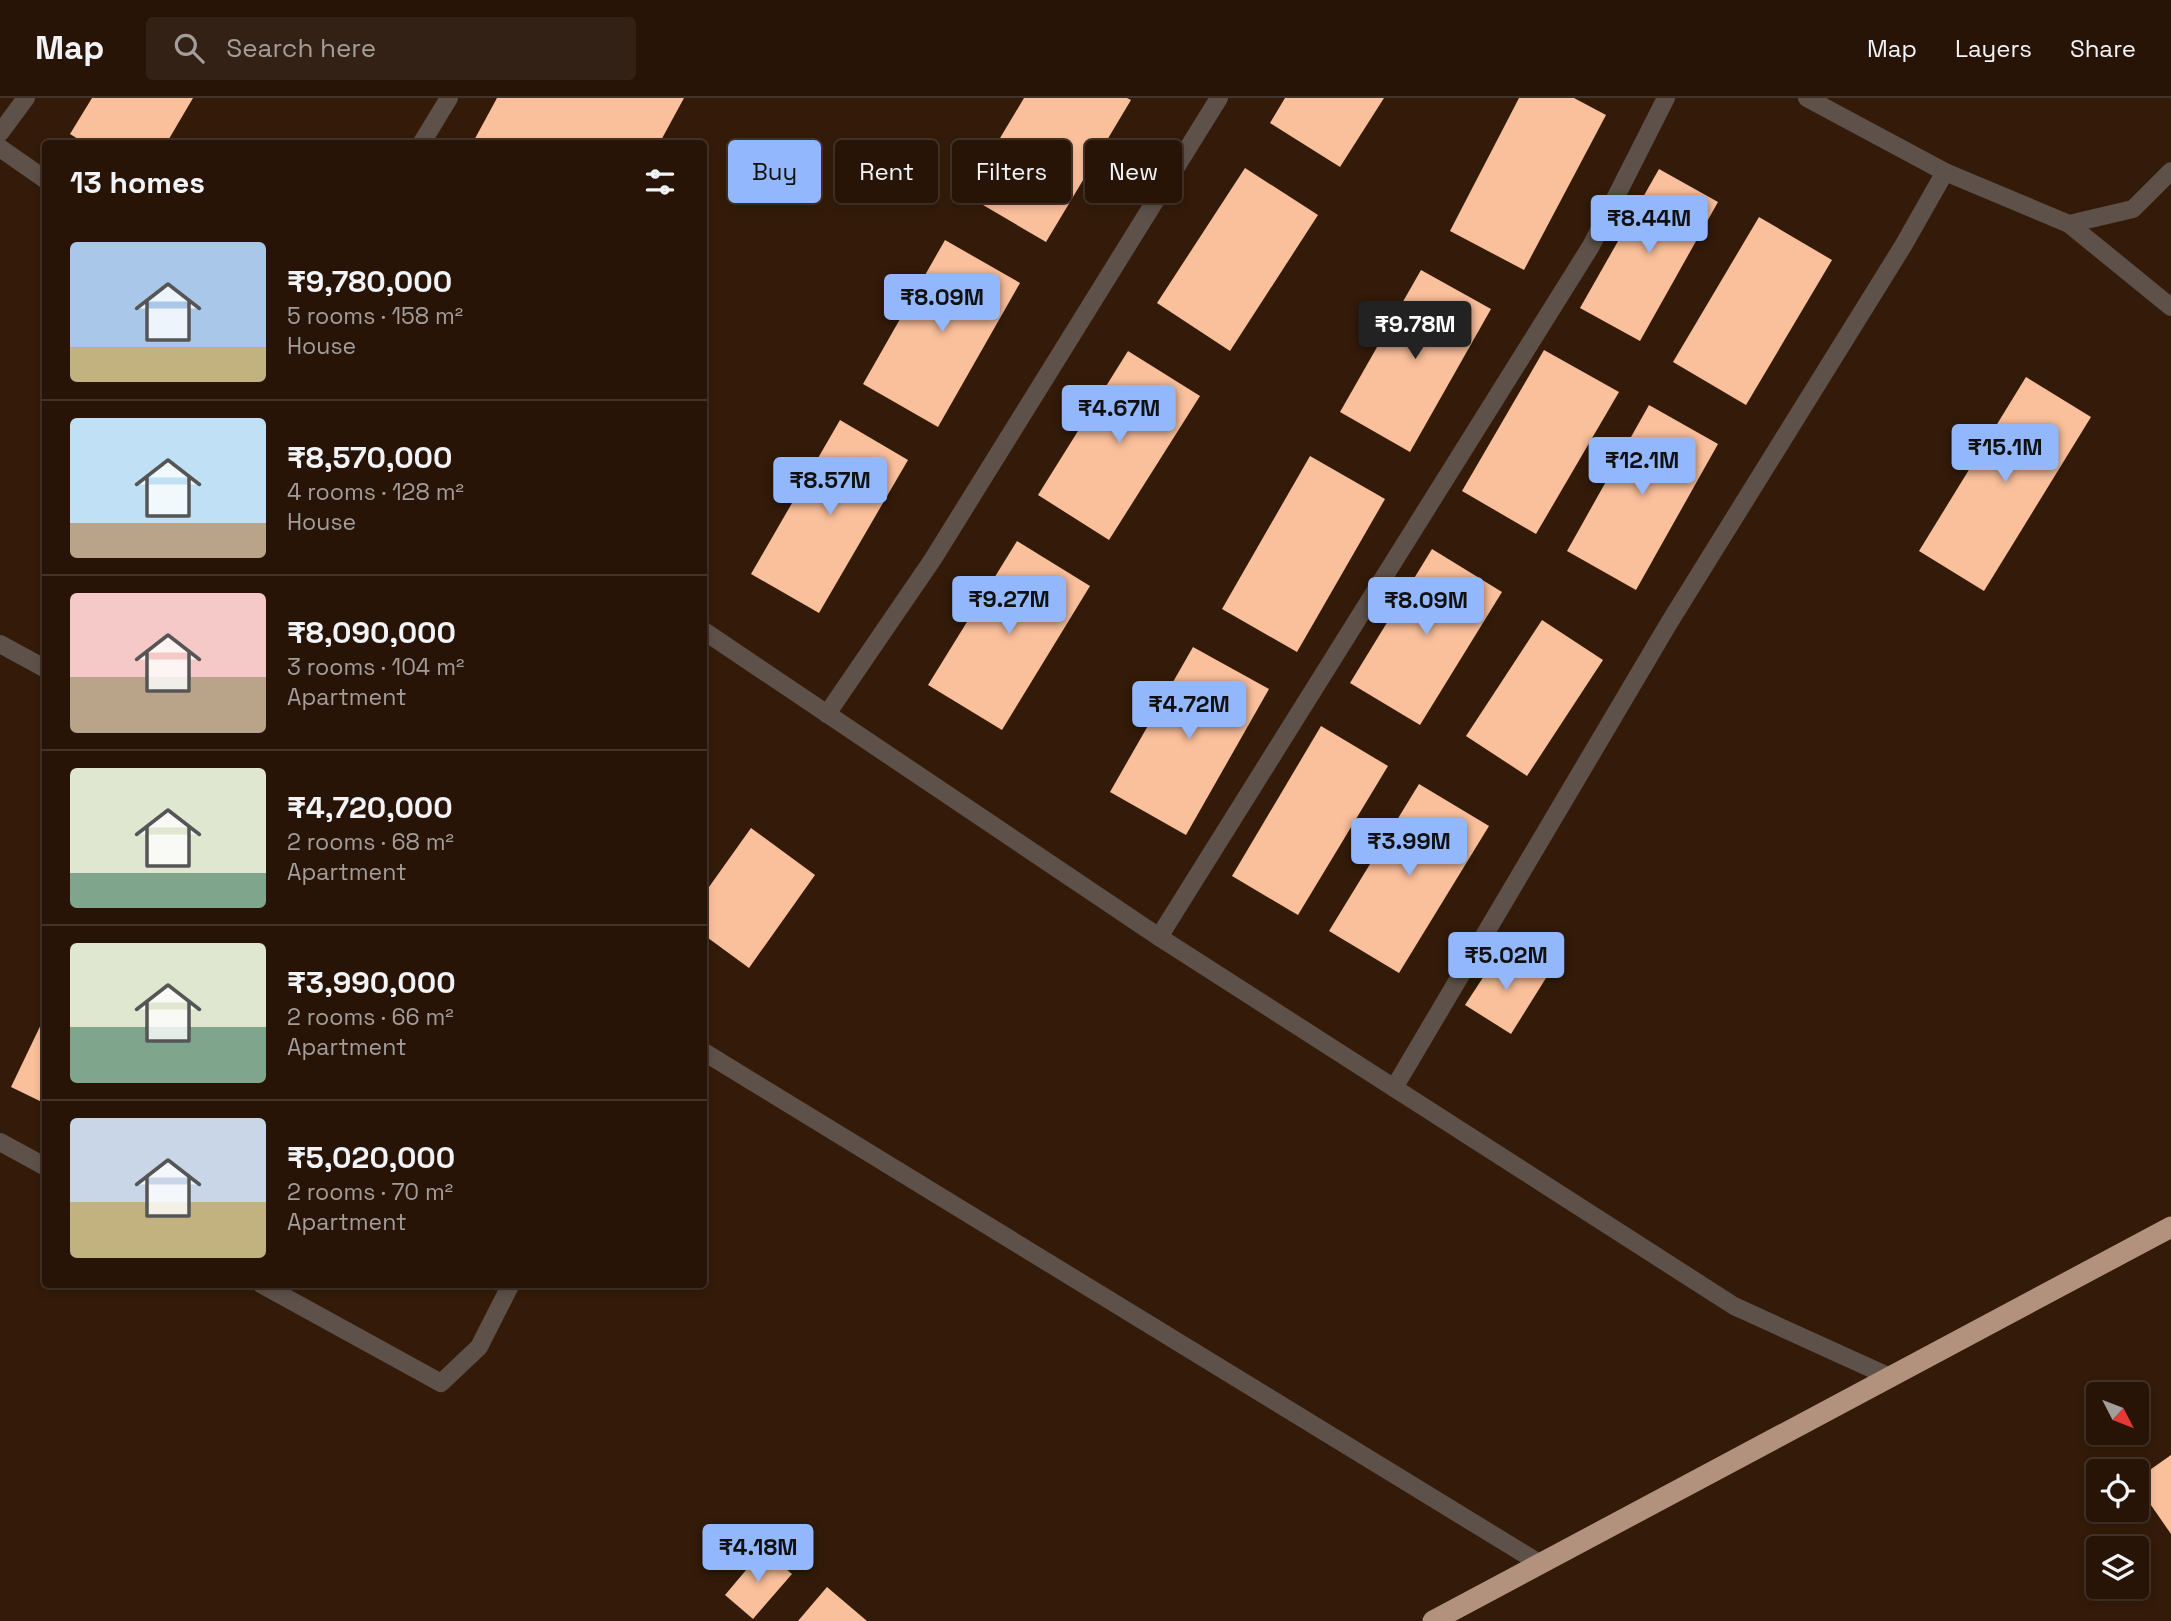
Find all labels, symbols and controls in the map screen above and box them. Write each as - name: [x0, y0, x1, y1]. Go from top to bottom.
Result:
- search box: [146, 17, 636, 80]
- text: Map: [35, 27, 104, 69]
- icon: search: [170, 29, 208, 67]
- text: Search here: [226, 31, 376, 65]
- text: Map: [1867, 33, 1917, 64]
- text: Layers: [1955, 33, 2032, 64]
- text: Share: [2070, 33, 2136, 64]
- chip: Buy: [728, 140, 821, 203]
- chip: Rent: [835, 140, 938, 203]
- chip: Filters: [952, 140, 1071, 203]
- chip: New: [1085, 140, 1182, 203]
- text: 13 homes: [70, 163, 205, 202]
- icon: filters: [641, 163, 679, 201]
- pin: ₹8.44M: [1592, 195, 1706, 255]
- text: ₹8.44M: [1607, 203, 1691, 233]
- text: ₹9,780,000: [287, 262, 452, 301]
- icon: home: [126, 270, 210, 354]
- pin: ₹8.09M: [885, 274, 999, 334]
- text: ₹8.09M: [900, 282, 984, 312]
- text: 5 rooms · 158 m²: [287, 301, 463, 331]
- pin: ₹9.78M: [1358, 302, 1472, 361]
- text: ₹9.78M: [1374, 309, 1456, 339]
- text: House: [287, 331, 356, 361]
- pin: ₹4.67M: [1062, 386, 1176, 445]
- text: ₹4.67M: [1078, 393, 1160, 423]
- pin: ₹15.1M: [1948, 424, 2062, 484]
- text: ₹15.1M: [1968, 432, 2042, 462]
- text: ₹8,570,000: [287, 438, 452, 477]
- pin: ₹12.1M: [1585, 438, 1699, 497]
- text: ₹12.1M: [1605, 445, 1679, 475]
- icon: home: [126, 446, 210, 530]
- pin: ₹8.57M: [773, 458, 887, 517]
- text: ₹8.57M: [789, 465, 871, 495]
- text: 4 rooms · 128 m²: [287, 477, 464, 507]
- text: House: [287, 507, 356, 537]
- pin: ₹9.27M: [952, 576, 1066, 636]
- pin: ₹8.09M: [1369, 578, 1483, 637]
- text: ₹9.27M: [968, 584, 1050, 614]
- text: ₹8.09M: [1384, 585, 1468, 615]
- text: ₹8,090,000: [287, 613, 456, 652]
- icon: home: [126, 621, 210, 705]
- text: 3 rooms · 104 m²: [287, 652, 464, 682]
- text: Apartment: [287, 682, 407, 712]
- pin: ₹4.72M: [1132, 682, 1246, 741]
- text: ₹4.72M: [1148, 689, 1230, 719]
- text: ₹4,720,000: [287, 788, 453, 827]
- icon: home: [126, 796, 210, 880]
- pin: ₹3.99M: [1352, 818, 1466, 878]
- text: ₹3.99M: [1367, 826, 1451, 856]
- text: 2 rooms · 68 m²: [287, 827, 454, 857]
- text: Apartment: [287, 857, 407, 887]
- pin: ₹5.02M: [1449, 932, 1563, 992]
- text: ₹5.02M: [1464, 940, 1548, 970]
- text: ₹3,990,000: [287, 963, 456, 1002]
- icon: home: [126, 971, 210, 1055]
- text: 2 rooms · 66 m²: [287, 1002, 454, 1032]
- text: Apartment: [287, 1032, 407, 1062]
- text: ₹5,020,000: [287, 1138, 455, 1177]
- icon: home: [126, 1146, 210, 1230]
- text: 2 rooms · 70 m²: [287, 1177, 453, 1207]
- text: Apartment: [287, 1207, 407, 1237]
- north arrow: [2086, 1382, 2149, 1446]
- map controls: [2086, 1382, 2149, 1599]
- button: locate: [2086, 1459, 2149, 1522]
- pin: ₹4.18M: [701, 1524, 815, 1584]
- text: ₹4.18M: [718, 1532, 798, 1562]
- button: layers: [2086, 1536, 2149, 1599]

